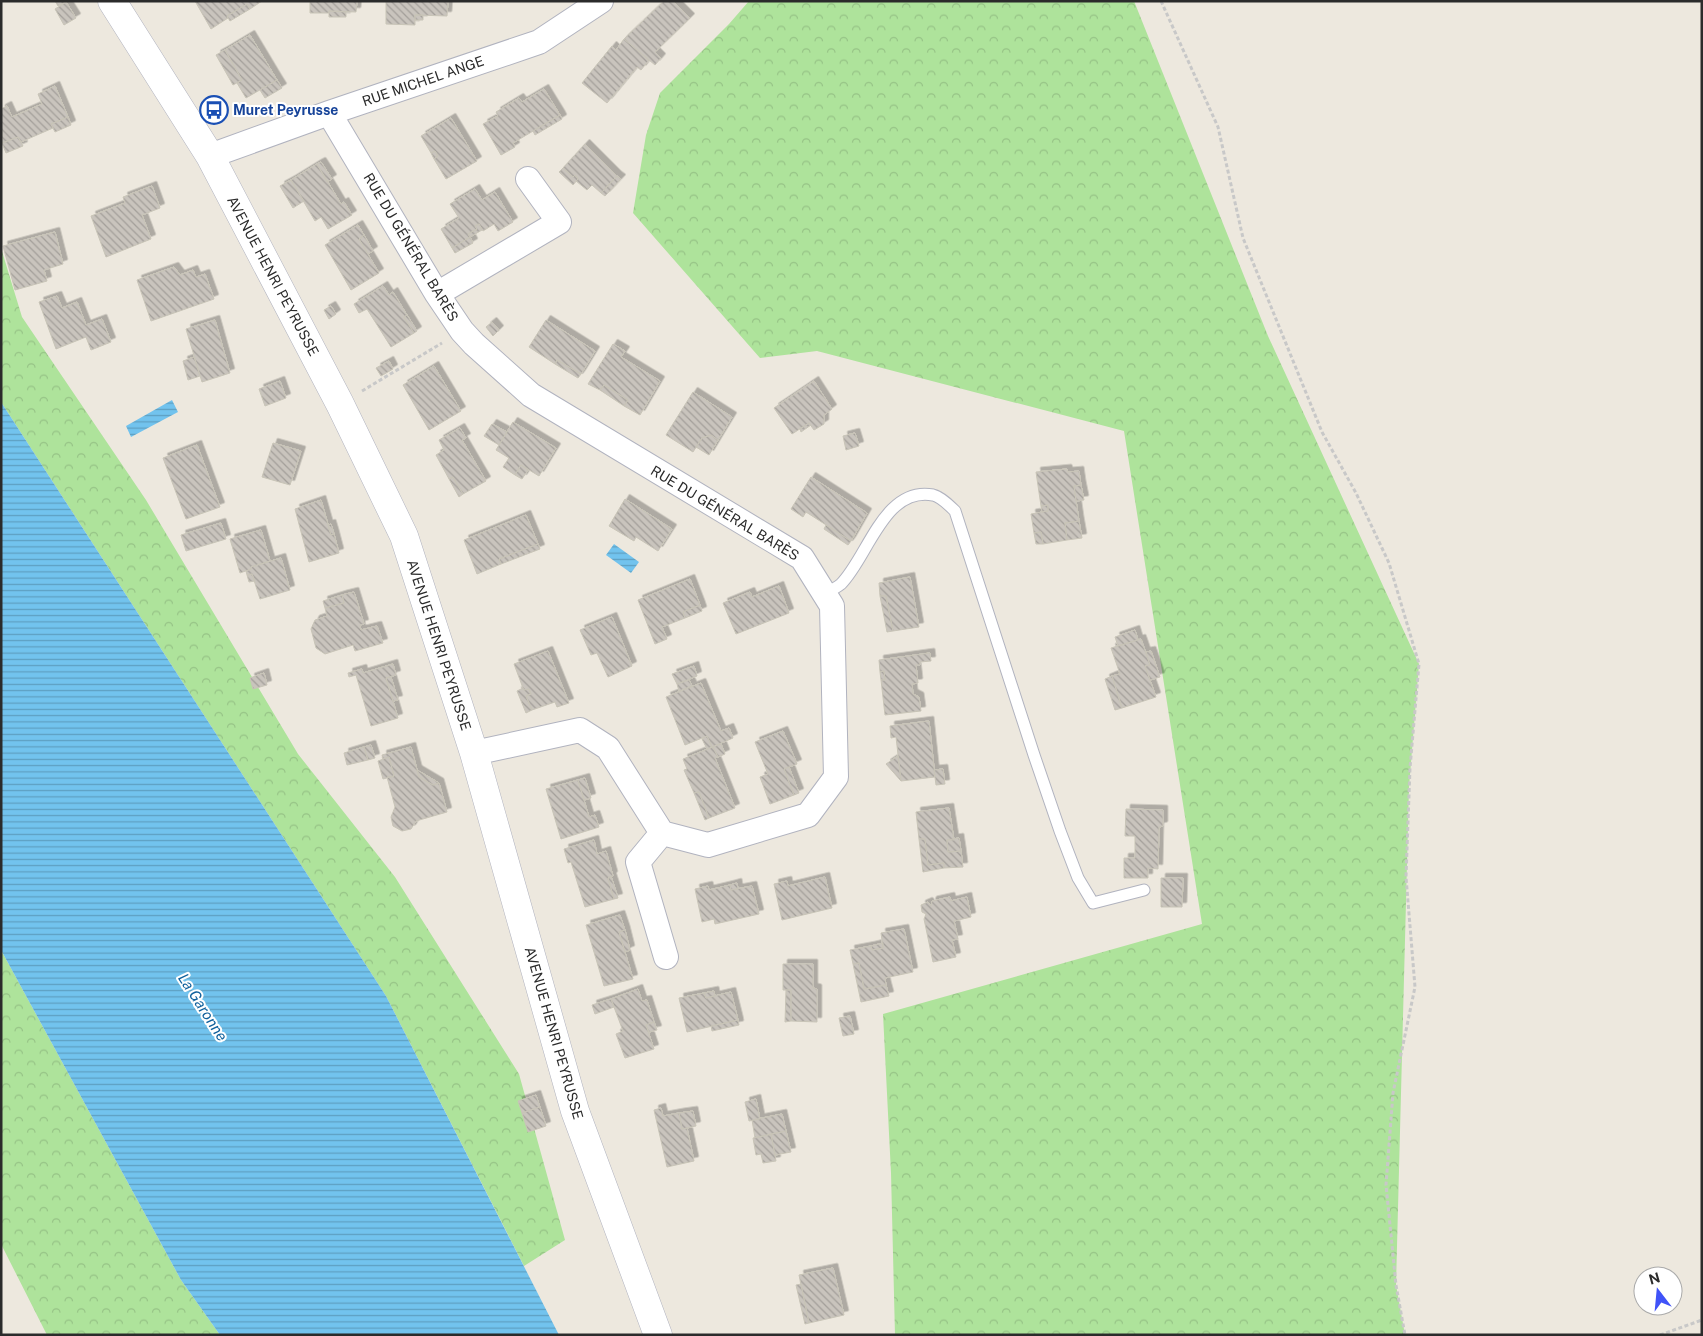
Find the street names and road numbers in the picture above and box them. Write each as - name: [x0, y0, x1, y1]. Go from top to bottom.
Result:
- street label: RUE MICHEL ANGE: [360, 53, 486, 109]
- street label: RUE DU GÉNÉRAL BARÈS: [360, 169, 463, 324]
- street label: AVENUE HENRI PEYRUSSE: [224, 193, 322, 359]
- street label: RUE DU GÉNÉRAL BARÈS: [648, 461, 803, 564]
- street label: AVENUE HENRI PEYRUSSE: [404, 558, 474, 732]
- street label: AVENUE HENRI PEYRUSSE: [522, 945, 586, 1121]

